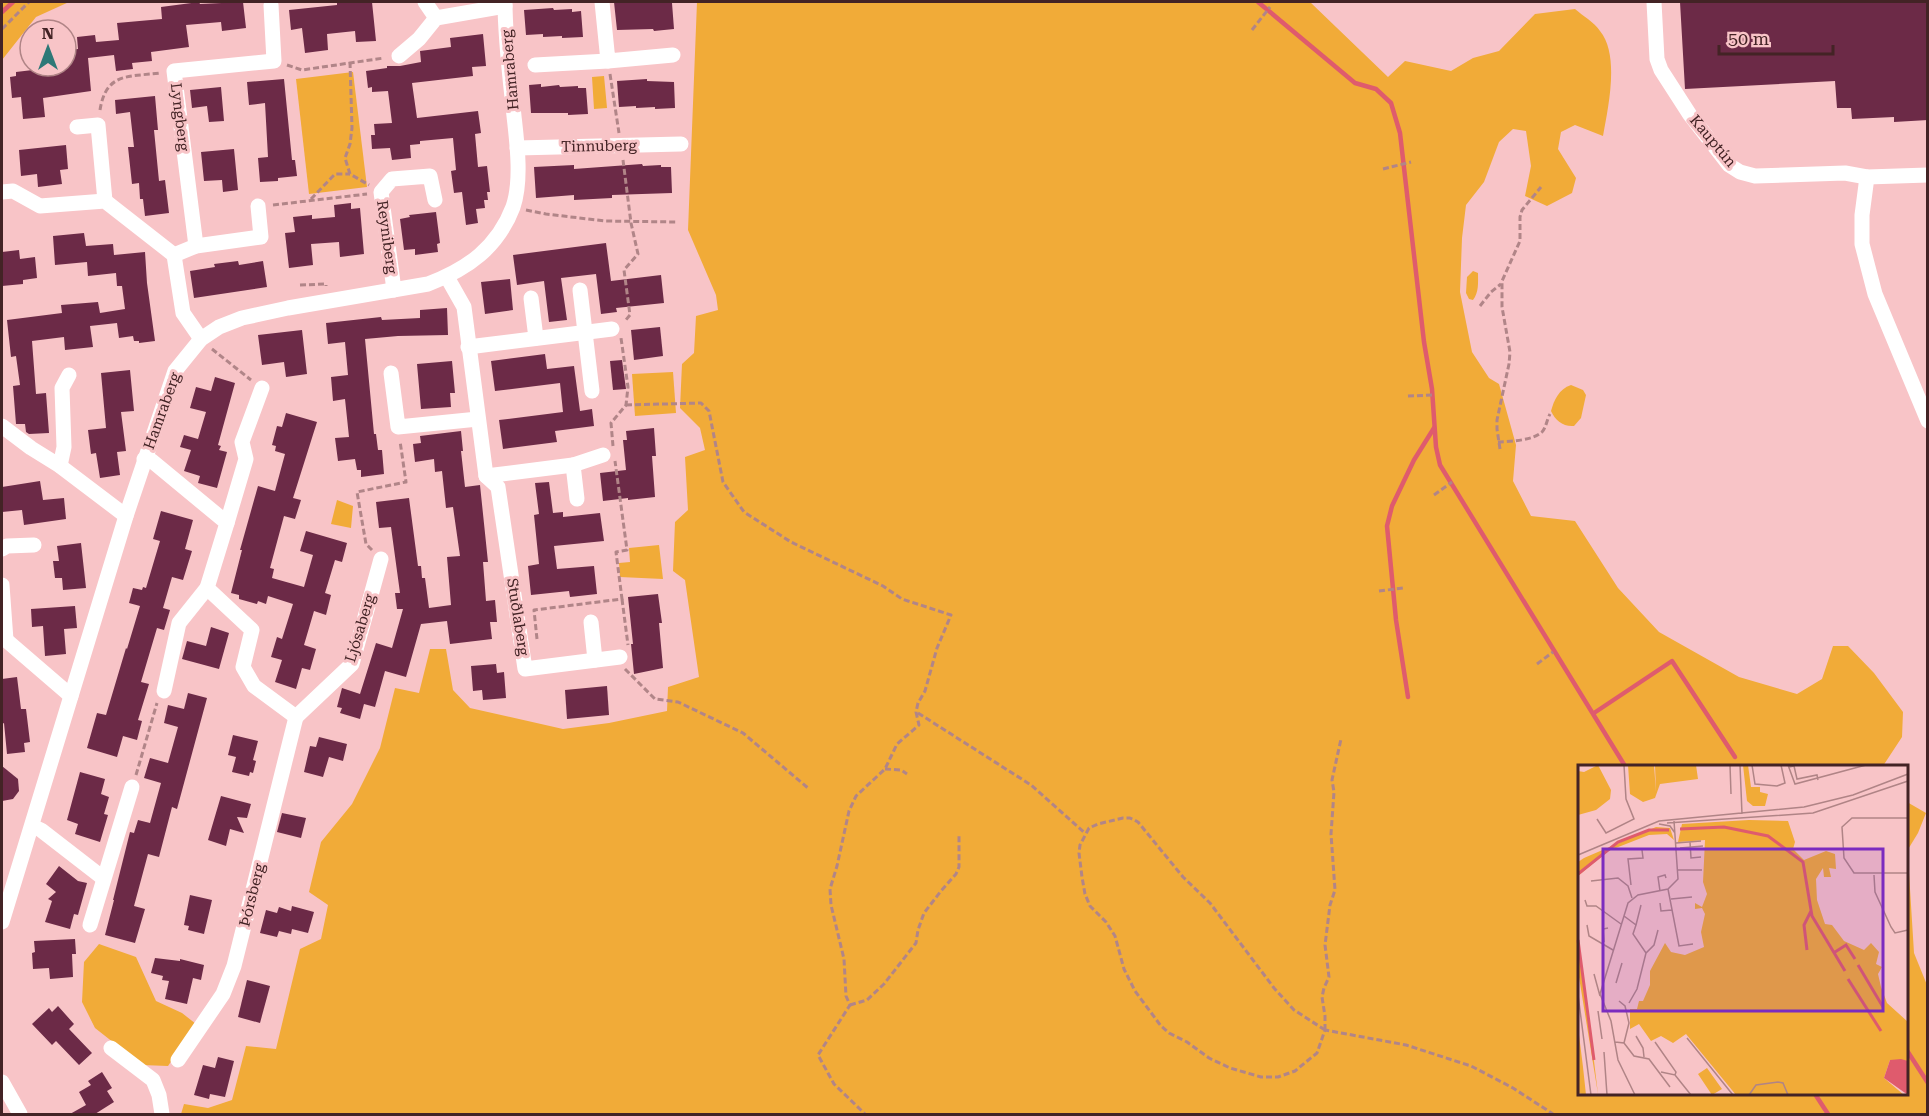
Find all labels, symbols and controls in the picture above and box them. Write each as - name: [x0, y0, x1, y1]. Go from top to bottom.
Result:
- north arrow: [18, 18, 78, 78]
- scale bar: [1719, 18, 1833, 56]
- text: N: [42, 24, 54, 43]
- text: 50 m: [1728, 28, 1769, 49]
- street label: Hamraberg: [497, 29, 522, 111]
- street label: Lyngberg: [167, 82, 193, 153]
- street label: Kauptún: [1686, 111, 1740, 171]
- street label: Tinnuberg: [561, 136, 637, 156]
- street label: Reyniberg: [373, 199, 401, 275]
- street label: Hamraberg: [140, 370, 184, 452]
- street label: Stuðlaberg: [503, 577, 533, 658]
- street label: Ljósaberg: [341, 591, 379, 664]
- inset map: [1578, 765, 1908, 1095]
- street label: Þórsberg: [235, 861, 269, 929]

